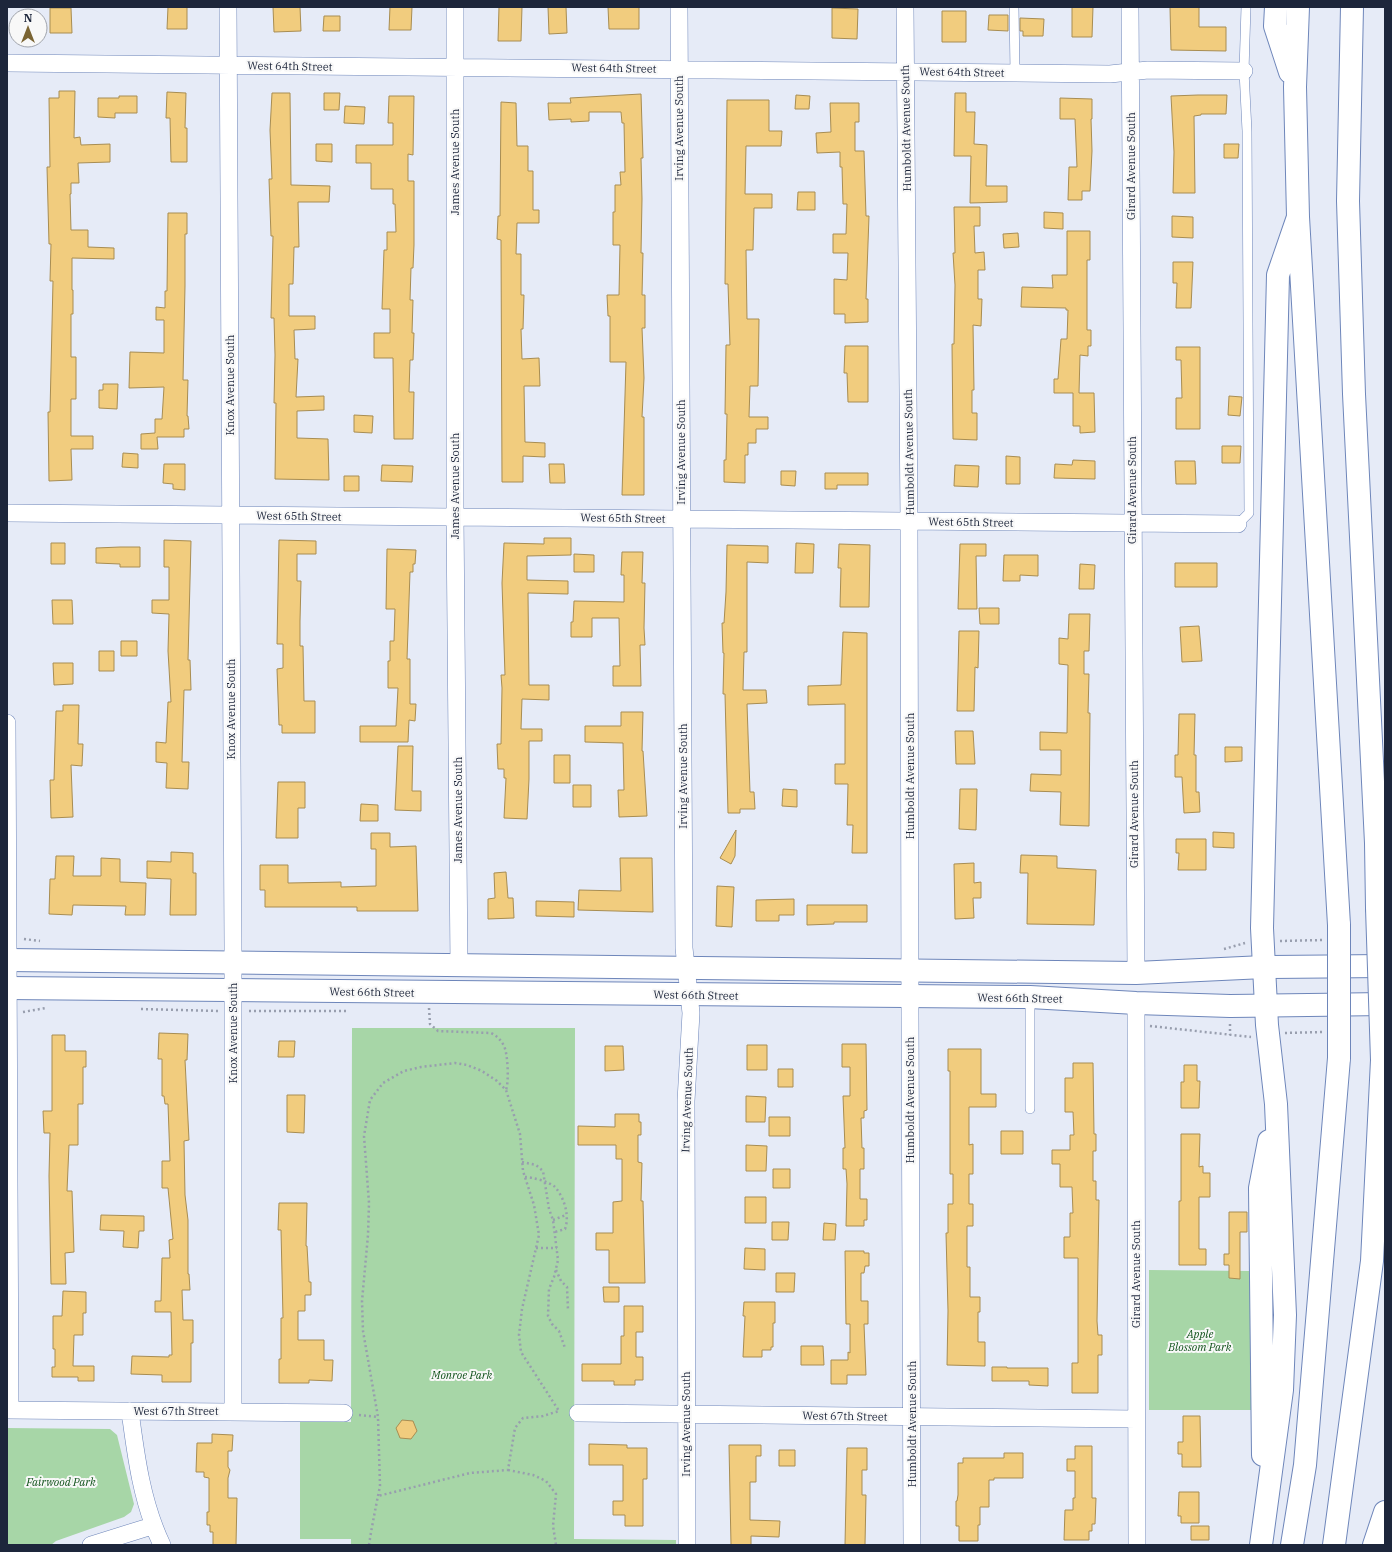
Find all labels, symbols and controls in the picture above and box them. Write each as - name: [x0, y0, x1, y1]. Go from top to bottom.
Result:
- north arrow: [8, 8, 48, 48]
- text: N: [24, 11, 33, 25]
- street label: West 64th Street: [247, 58, 333, 74]
- street label: West 64th Street: [571, 60, 657, 76]
- street label: Humboldt Avenue South: [898, 64, 914, 191]
- street label: West 64th Street: [919, 64, 1005, 80]
- street label: Irving Avenue South: [672, 75, 686, 181]
- street label: James Avenue South: [448, 109, 462, 215]
- street label: Girard Avenue South: [1124, 112, 1138, 220]
- street label: Knox Avenue South: [223, 334, 237, 435]
- street label: Humboldt Avenue South: [901, 388, 917, 515]
- street label: Irving Avenue South: [674, 399, 688, 505]
- street label: James Avenue South: [448, 433, 462, 539]
- street label: Girard Avenue South: [1125, 436, 1139, 544]
- street label: West 65th Street: [256, 508, 342, 524]
- street label: West 65th Street: [580, 510, 666, 526]
- street label: West 65th Street: [928, 514, 1014, 530]
- street label: Knox Avenue South: [224, 658, 238, 759]
- street label: Humboldt Avenue South: [903, 713, 917, 839]
- street label: Irving Avenue South: [676, 723, 690, 829]
- street label: James Avenue South: [451, 757, 465, 863]
- street label: Girard Avenue South: [1127, 760, 1141, 868]
- street label: Knox Avenue South: [226, 982, 240, 1083]
- street label: West 66th Street: [329, 984, 415, 1000]
- street label: West 66th Street: [653, 987, 739, 1003]
- street label: West 66th Street: [977, 990, 1063, 1006]
- street label: Humboldt Avenue South: [903, 1037, 917, 1163]
- street label: Irving Avenue South: [678, 1047, 696, 1153]
- street label: Girard Avenue South: [1129, 1220, 1143, 1328]
- park label: Apple Blossom Park: [1167, 1327, 1232, 1354]
- street label: Humboldt Avenue South: [905, 1361, 919, 1487]
- park label: Monroe Park: [431, 1368, 493, 1382]
- street label: Irving Avenue South: [679, 1371, 693, 1477]
- street label: West 67th Street: [133, 1404, 219, 1418]
- street label: West 67th Street: [802, 1408, 888, 1424]
- park label: Fairwood Park: [25, 1475, 96, 1489]

